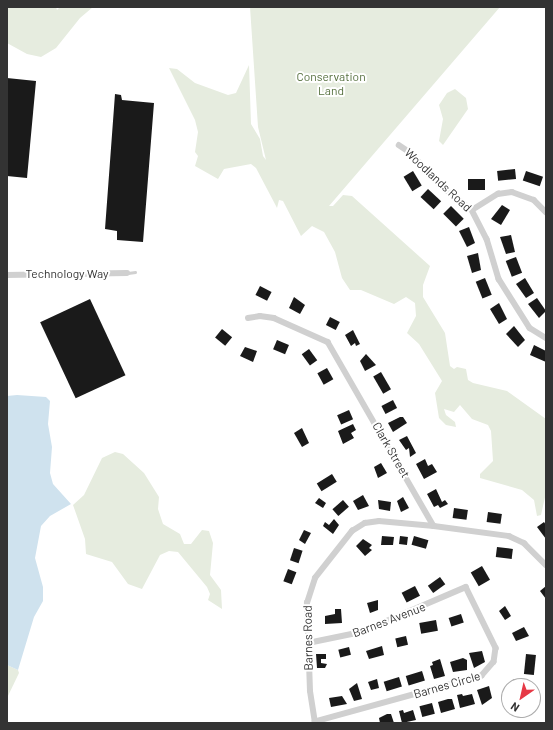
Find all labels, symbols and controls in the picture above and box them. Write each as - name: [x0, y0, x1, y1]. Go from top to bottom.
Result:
- park label: Conservation Land: [296, 70, 366, 98]
- street label: Woodlands Road: [402, 145, 474, 215]
- street label: Technology Way: [25, 267, 109, 281]
- street label: Clark Street: [369, 420, 413, 480]
- street label: Barnes Avenue: [351, 599, 427, 641]
- street label: Barnes Road: [300, 605, 316, 671]
- street label: Barnes Circle: [412, 669, 482, 701]
- north arrow: [501, 678, 541, 718]
- text: N: [508, 700, 521, 715]

